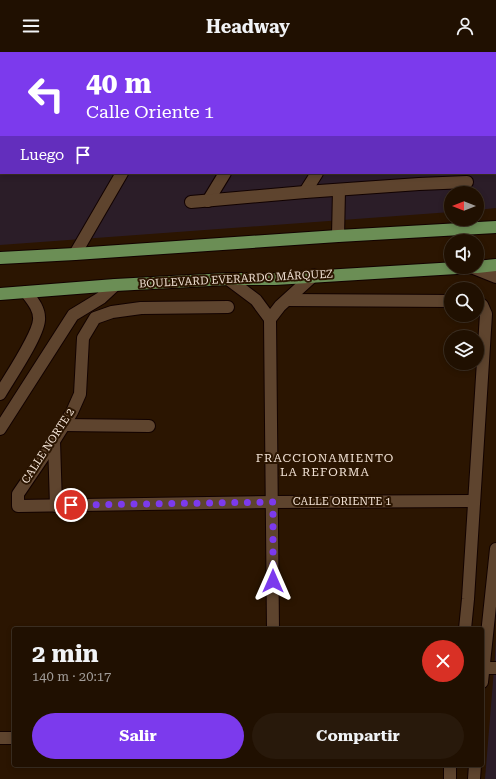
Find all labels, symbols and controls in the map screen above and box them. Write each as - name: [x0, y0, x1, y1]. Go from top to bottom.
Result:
- icon: menu: [20, 15, 42, 37]
- icon: person: [454, 15, 476, 37]
- text: Headway: [206, 16, 290, 37]
- text: 40 m: [86, 67, 151, 100]
- icon: left: [20, 68, 72, 120]
- text: Calle Oriente 1: [86, 101, 214, 122]
- icon: arrive: [72, 144, 94, 166]
- text: Luego: [20, 146, 64, 164]
- north arrow: [444, 186, 484, 226]
- map controls: [444, 186, 484, 370]
- button: sound: [444, 234, 484, 274]
- street label: BOULEVARD EVERARDO MÁRQUEZ: [139, 266, 334, 291]
- button: search: [444, 282, 484, 322]
- button: layers: [444, 330, 484, 370]
- street label: CALLE NORTE 2: [19, 406, 77, 486]
- district label: FRACCIONAMIENTO LA REFORMA: [256, 451, 394, 479]
- pin: [54, 488, 88, 522]
- icon: arrive: [60, 494, 82, 516]
- street label: CALLE ORIENTE 1: [293, 495, 391, 508]
- position arrow: [252, 560, 294, 602]
- text: 2 min: [32, 640, 99, 668]
- button: close: [422, 640, 464, 682]
- text: 140 m · 20:17: [32, 669, 111, 684]
- button: Salir: [32, 713, 244, 759]
- button: Compartir: [252, 713, 464, 759]

